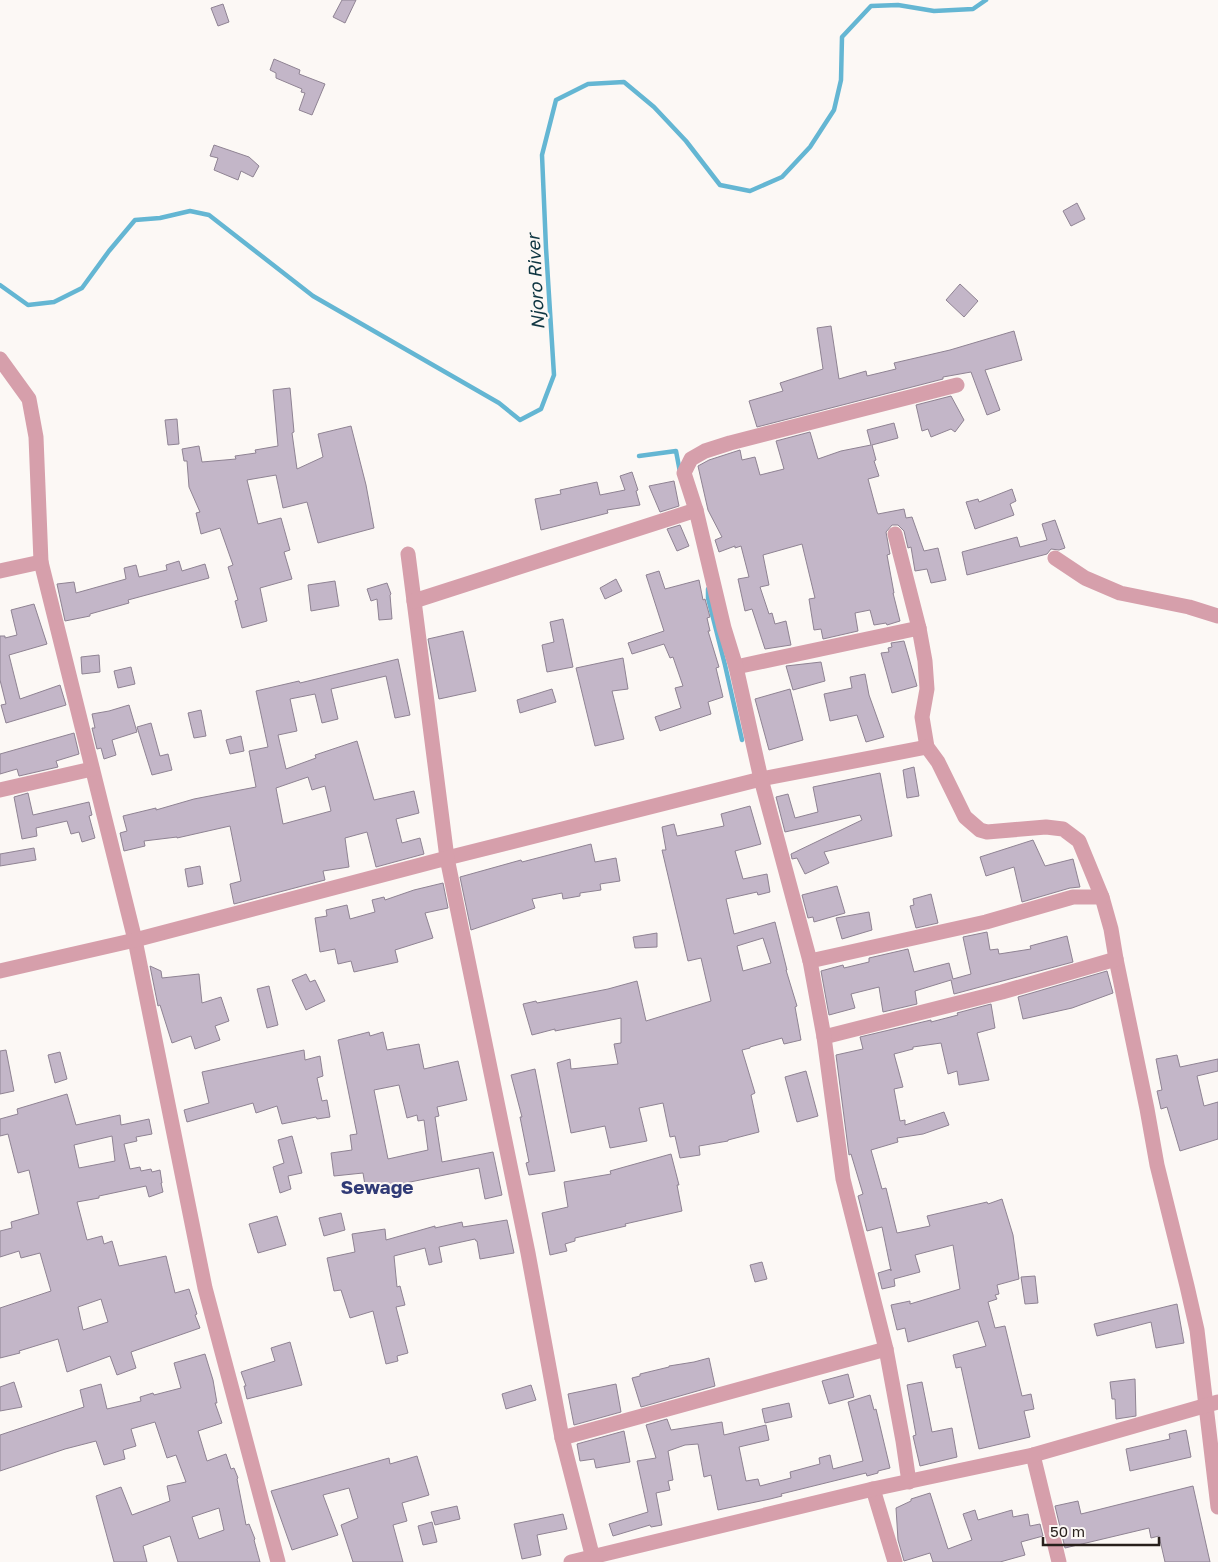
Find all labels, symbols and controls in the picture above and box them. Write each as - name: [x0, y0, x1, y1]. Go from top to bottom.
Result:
- water label: Njoro River: [521, 231, 548, 330]
- district label: Sewage: [340, 1175, 414, 1198]
- scale bar: [1043, 1514, 1159, 1546]
- text: 50 m: [1050, 1522, 1085, 1540]

